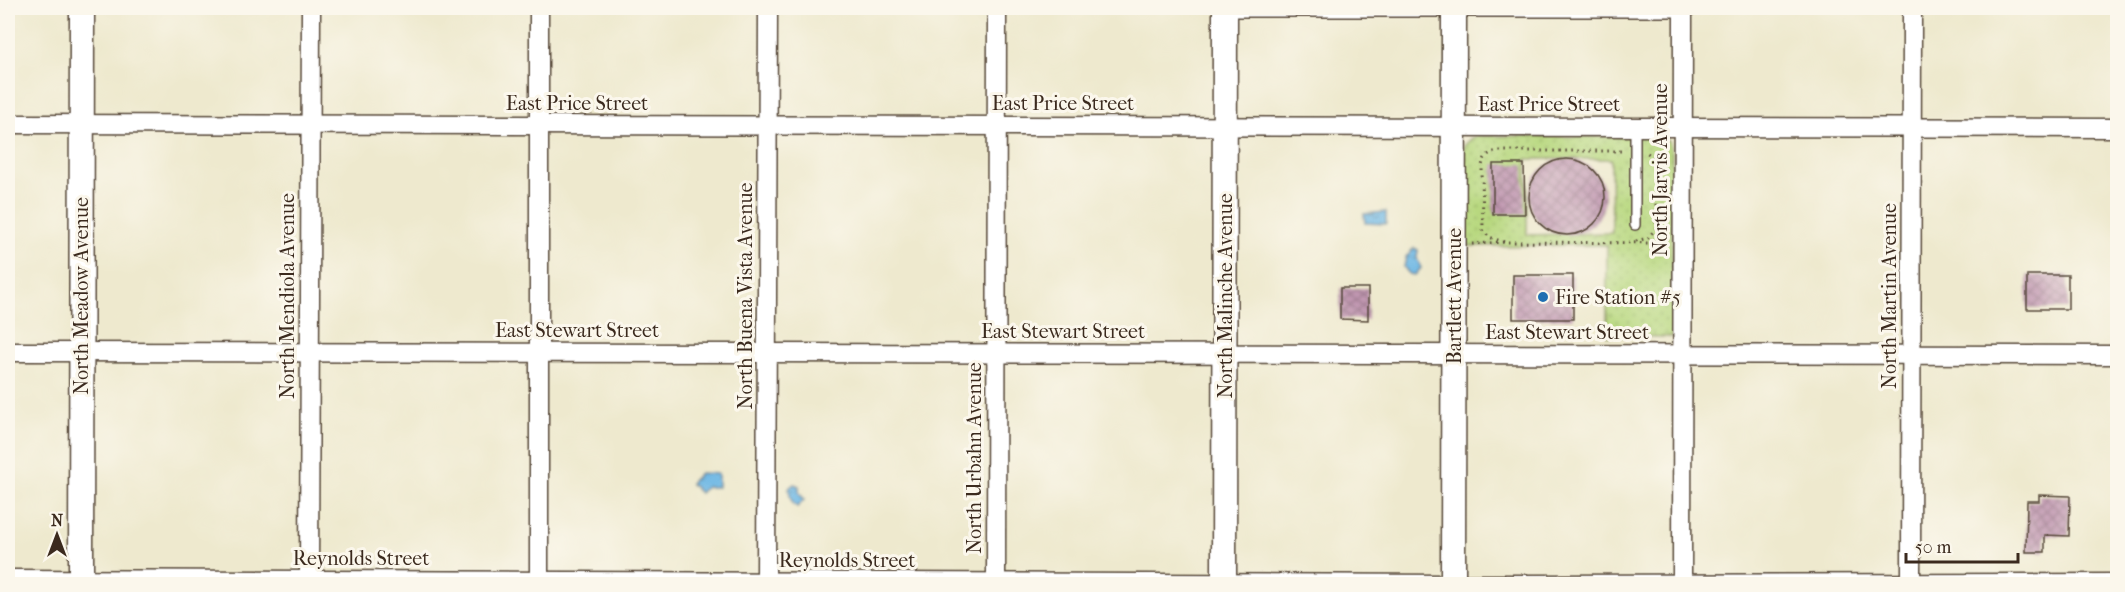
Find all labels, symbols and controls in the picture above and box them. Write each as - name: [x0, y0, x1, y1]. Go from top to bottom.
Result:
- street label: North Jarvis Avenue: [1649, 83, 1672, 257]
- street label: East Price Street: [506, 92, 648, 115]
- street label: East Price Street: [992, 92, 1134, 115]
- street label: East Price Street: [1478, 93, 1620, 116]
- street label: North Buena Vista Avenue: [734, 182, 757, 409]
- street label: North Mendiola Avenue: [276, 193, 299, 399]
- street label: North Malinche Avenue: [1214, 193, 1237, 399]
- street label: North Meadow Avenue: [70, 197, 93, 395]
- street label: North Martin Avenue: [1878, 203, 1901, 389]
- street label: Bartlett Avenue: [1443, 228, 1466, 364]
- place label: Fire Station #5: [1555, 286, 1681, 309]
- marker: Fire Station #5: [1536, 290, 1550, 304]
- street label: East Stewart Street: [495, 319, 659, 342]
- street label: East Stewart Street: [981, 320, 1145, 343]
- street label: East Stewart Street: [1485, 321, 1649, 344]
- street label: North Urbahn Avenue: [963, 362, 986, 554]
- north arrow: [27, 505, 87, 565]
- text: N: [51, 511, 64, 530]
- scale bar: [1906, 526, 2018, 564]
- text: 50 m: [1915, 537, 1952, 558]
- street label: Reynolds Street: [293, 547, 429, 570]
- street label: Reynolds Street: [779, 549, 915, 572]

